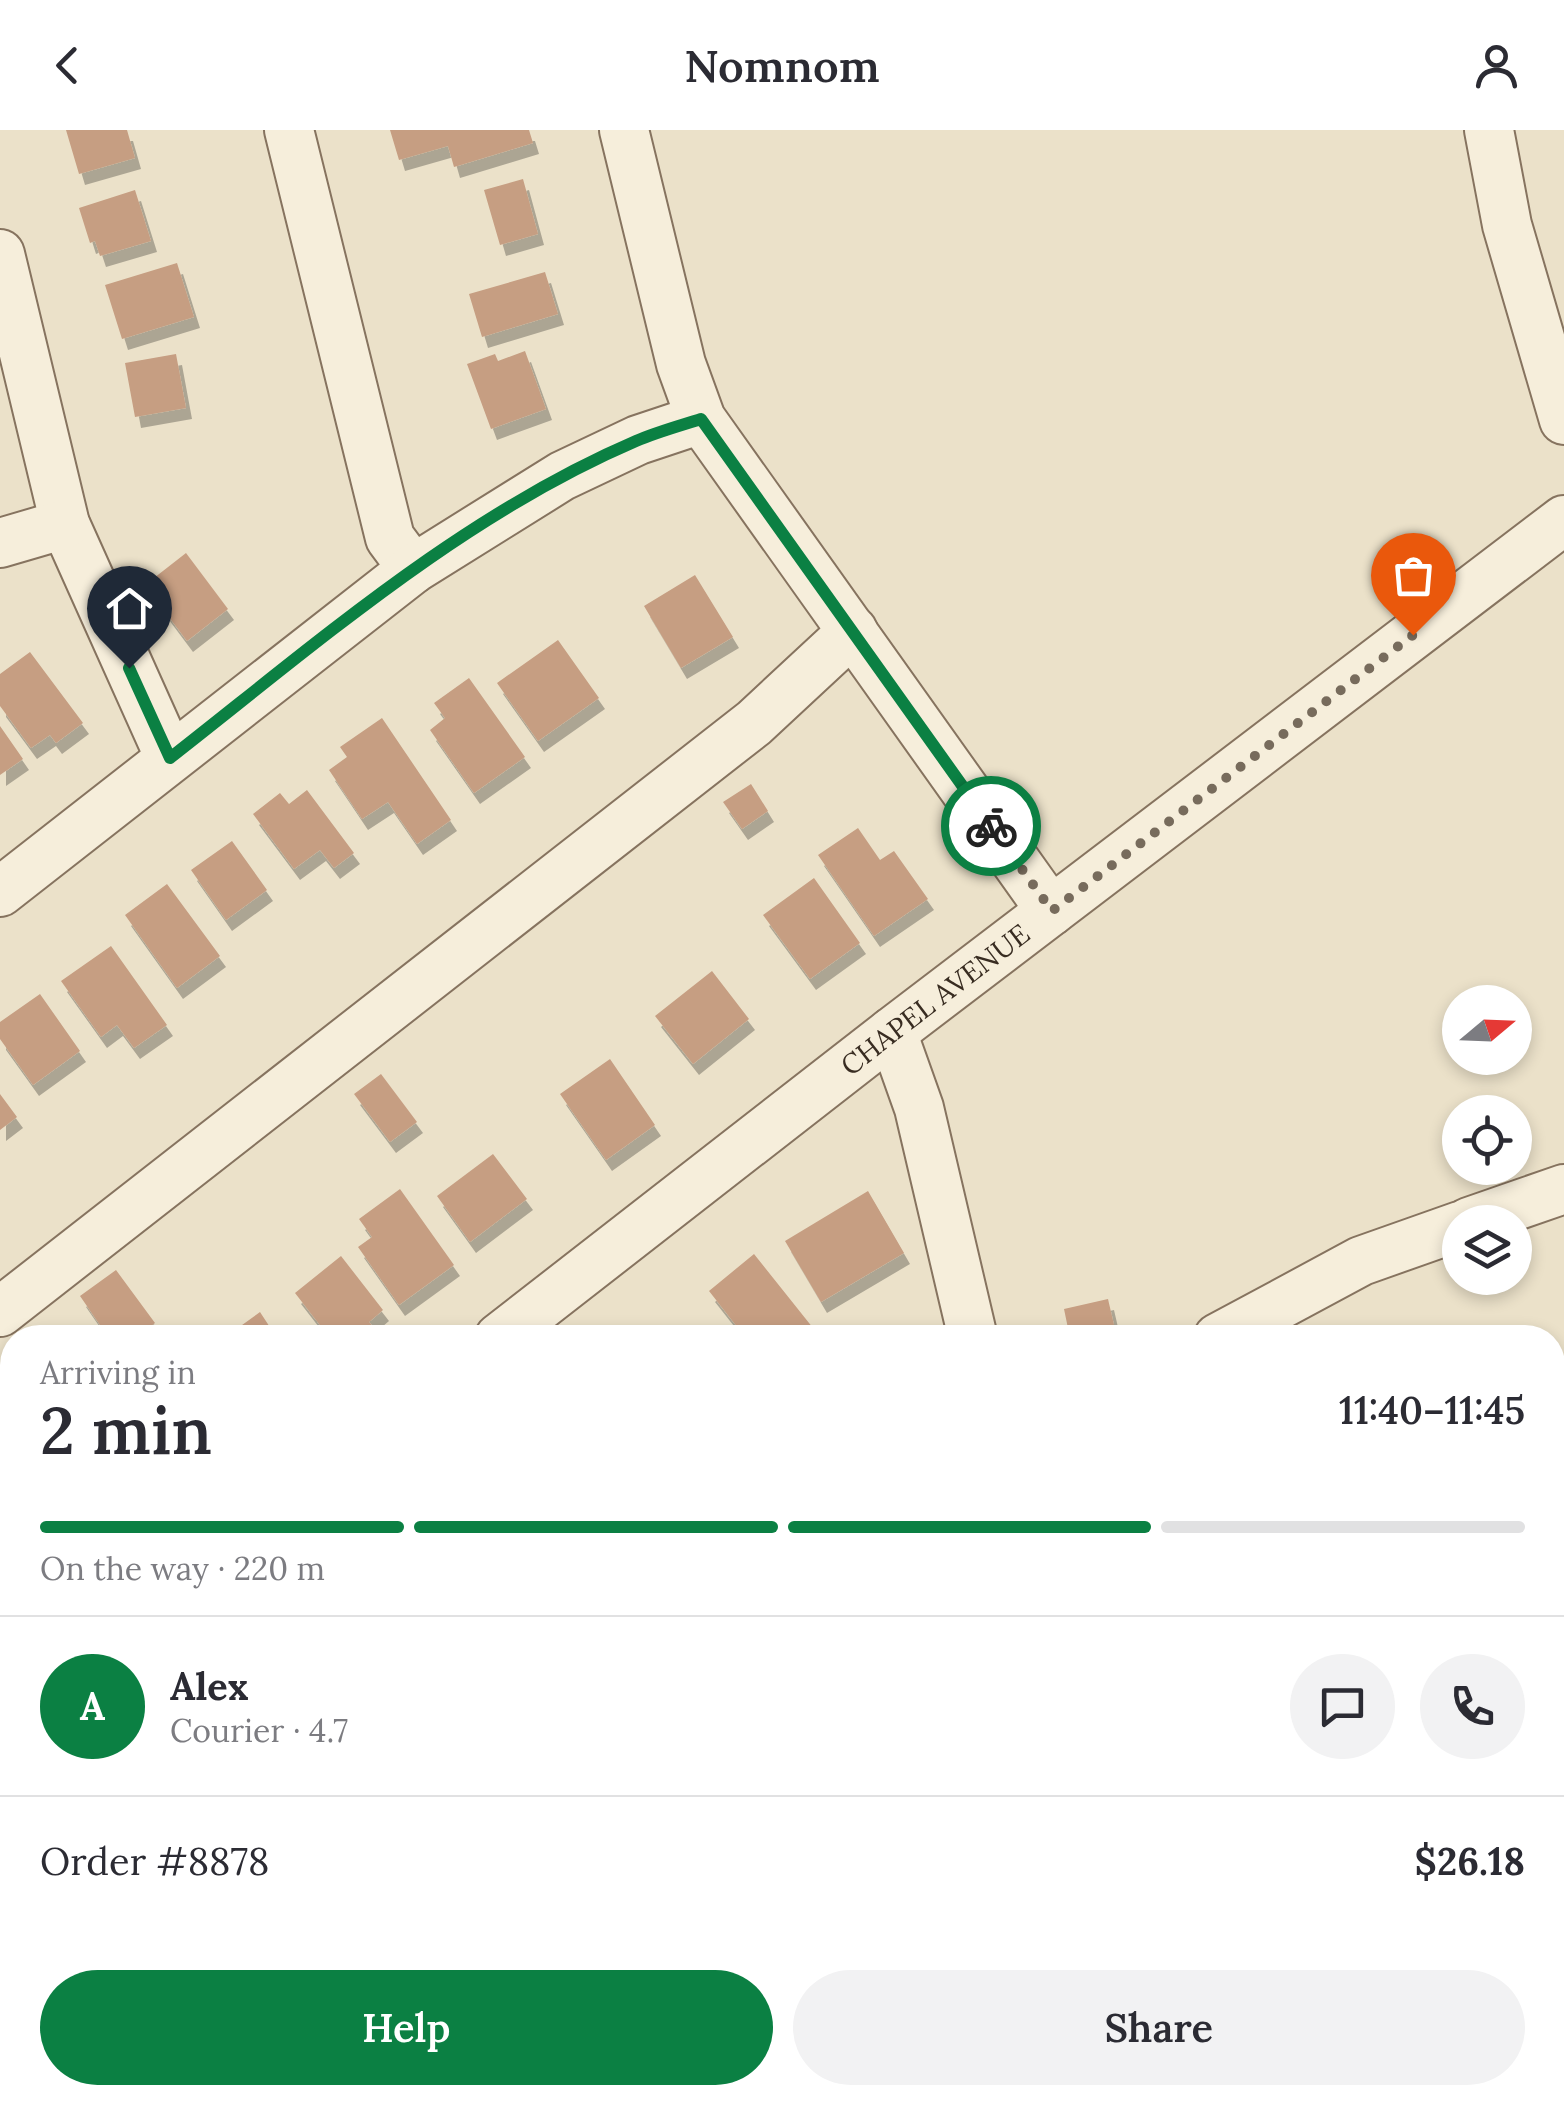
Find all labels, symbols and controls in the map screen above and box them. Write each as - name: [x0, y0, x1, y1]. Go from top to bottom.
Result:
- text: Nomnom: [684, 37, 880, 94]
- icon: back: [40, 38, 95, 93]
- icon: person: [1469, 38, 1524, 93]
- pin: [1371, 533, 1456, 636]
- icon: bag: [1386, 548, 1441, 603]
- pin: [87, 566, 172, 669]
- icon: home: [102, 581, 157, 636]
- courier: [941, 776, 1041, 876]
- icon: bike: [964, 799, 1019, 854]
- street label: CHAPEL AVENUE: [833, 916, 1037, 1083]
- north arrow: [1442, 985, 1532, 1075]
- map controls: [1442, 985, 1532, 1295]
- button: locate: [1442, 1095, 1532, 1185]
- button: layers: [1442, 1205, 1532, 1295]
- text: Arriving in: [40, 1352, 196, 1393]
- text: 11:40–11:45: [1339, 1386, 1525, 1434]
- text: 2 min: [40, 1389, 212, 1472]
- text: On the way · 220 m: [40, 1548, 325, 1589]
- button: chat: [1290, 1654, 1395, 1759]
- button: phone: [1420, 1654, 1525, 1759]
- text: Alex: [170, 1662, 249, 1710]
- text: A: [80, 1682, 105, 1730]
- text: Courier · 4.7: [170, 1710, 348, 1751]
- text: Order #8878: [40, 1837, 269, 1885]
- text: $26.18: [1415, 1837, 1525, 1885]
- button: Help: [40, 1970, 773, 2085]
- button: Share: [793, 1970, 1525, 2085]

